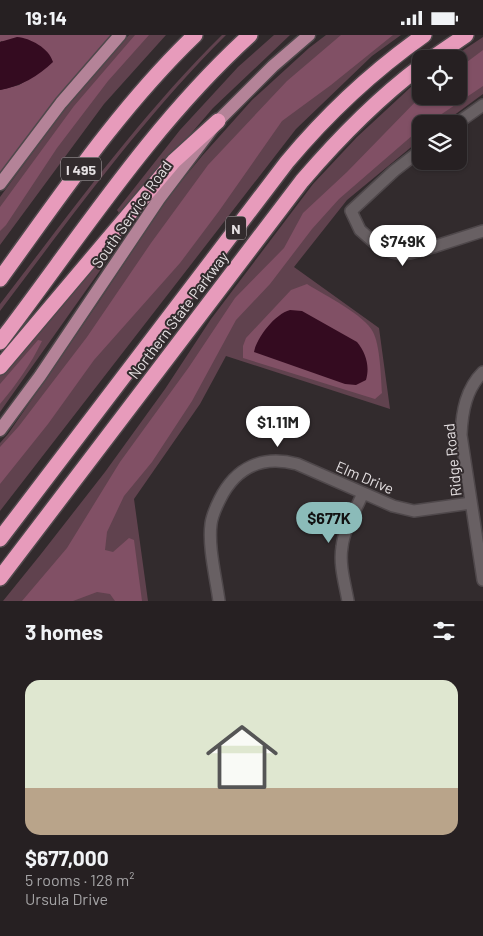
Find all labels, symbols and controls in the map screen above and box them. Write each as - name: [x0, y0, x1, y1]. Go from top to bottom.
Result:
- text: 19:14: [25, 6, 67, 29]
- map controls: [412, 50, 467, 170]
- button: locate: [412, 50, 467, 105]
- button: layers: [412, 115, 467, 170]
- road number: I 495: [61, 157, 101, 181]
- street label: South Service Road: [87, 157, 175, 271]
- road number: N: [226, 217, 246, 239]
- pin: $749K: [368, 225, 438, 267]
- text: $749K: [380, 231, 426, 250]
- street label: Northern State Parkway: [124, 248, 232, 382]
- pin: $1.11M: [237, 405, 319, 448]
- text: $1.11M: [257, 412, 299, 431]
- street label: Ridge Road: [439, 423, 465, 497]
- street label: Elm Drive: [333, 457, 397, 497]
- pin: $677K: [294, 501, 364, 544]
- text: $677K: [307, 508, 351, 527]
- icon: filters: [430, 617, 458, 645]
- text: 3 homes: [25, 619, 103, 644]
- icon: home: [197, 712, 287, 802]
- text: $677,000: [25, 845, 109, 870]
- text: 5 rooms · 128 m²: [25, 870, 134, 889]
- text: Ursula Drive: [25, 889, 108, 908]

